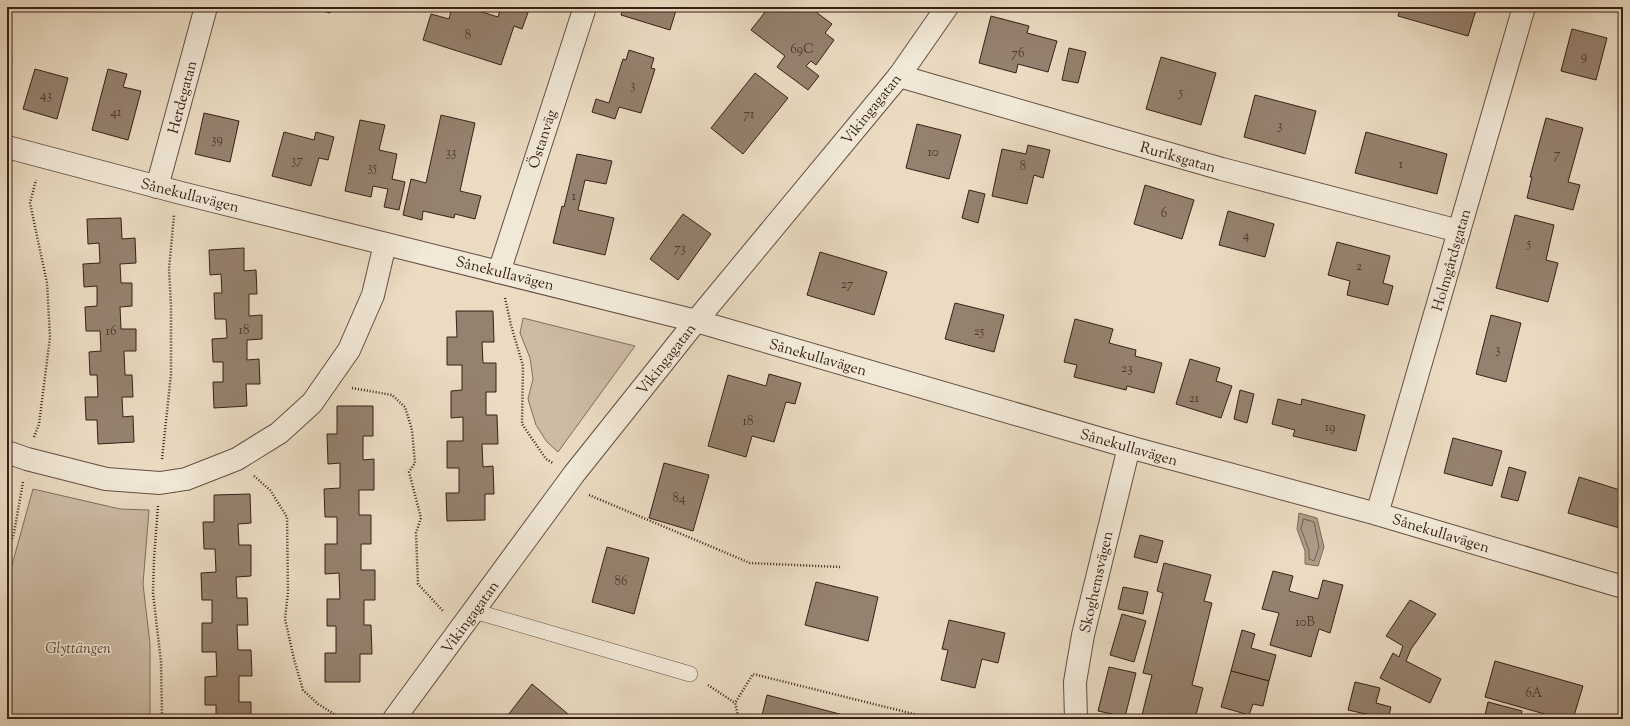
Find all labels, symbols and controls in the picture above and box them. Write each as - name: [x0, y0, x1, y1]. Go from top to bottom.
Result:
- house number: 8: [465, 27, 471, 45]
- house number: 69C: [790, 41, 814, 59]
- house number: 76: [1012, 45, 1024, 63]
- house number: 9: [1581, 48, 1587, 66]
- street label: Herdegatan: [164, 58, 203, 136]
- street label: Vikingagatan: [837, 70, 907, 150]
- house number: 3: [630, 77, 636, 95]
- house number: 5: [1178, 84, 1184, 102]
- house number: 43: [40, 87, 52, 105]
- house number: 41: [111, 104, 122, 122]
- house number: 71: [744, 106, 755, 124]
- street label: Östanväg: [523, 107, 563, 172]
- house number: 3: [1277, 117, 1283, 135]
- house number: 39: [211, 131, 223, 149]
- street label: Ruriksgatan: [1137, 138, 1218, 179]
- house number: 33: [446, 144, 456, 162]
- house number: 10: [927, 144, 939, 162]
- house number: 7: [1554, 146, 1561, 164]
- house number: 37: [291, 152, 303, 170]
- house number: 1: [1399, 156, 1404, 174]
- house number: 8: [1020, 158, 1026, 176]
- house number: 35: [367, 159, 377, 177]
- street label: Sånekullavägen: [138, 174, 241, 219]
- house number: 1: [572, 188, 577, 206]
- house number: 6: [1161, 205, 1167, 223]
- street label: Holmgårdsgatan: [1428, 207, 1477, 314]
- house number: 4: [1243, 227, 1250, 245]
- house number: 5: [1526, 235, 1532, 253]
- house number: 73: [674, 240, 686, 258]
- street label: Sånekullavägen: [453, 252, 556, 297]
- house number: 2: [1356, 258, 1362, 276]
- house number: 27: [841, 276, 854, 294]
- street label: Vikingagatan: [633, 320, 702, 400]
- house number: 18: [239, 322, 249, 340]
- house number: 16: [106, 323, 116, 341]
- house number: 25: [974, 323, 985, 341]
- street label: Sånekullavägen: [766, 334, 869, 382]
- house number: 3: [1495, 341, 1501, 359]
- house number: 23: [1121, 360, 1133, 378]
- house number: 21: [1189, 390, 1200, 408]
- house number: 18: [743, 413, 753, 431]
- house number: 19: [1325, 419, 1335, 437]
- street label: Sånekullavägen: [1077, 424, 1180, 472]
- house number: 84: [673, 490, 686, 508]
- street label: Sånekullavägen: [1389, 510, 1492, 559]
- street label: Skoghemsvägen: [1076, 529, 1119, 635]
- house number: 86: [615, 573, 627, 591]
- street label: Vikingagatan: [438, 577, 505, 659]
- house number: 10B: [1295, 614, 1315, 632]
- park label: Glyttängen: [45, 639, 111, 660]
- house number: 6A: [1526, 685, 1543, 703]

